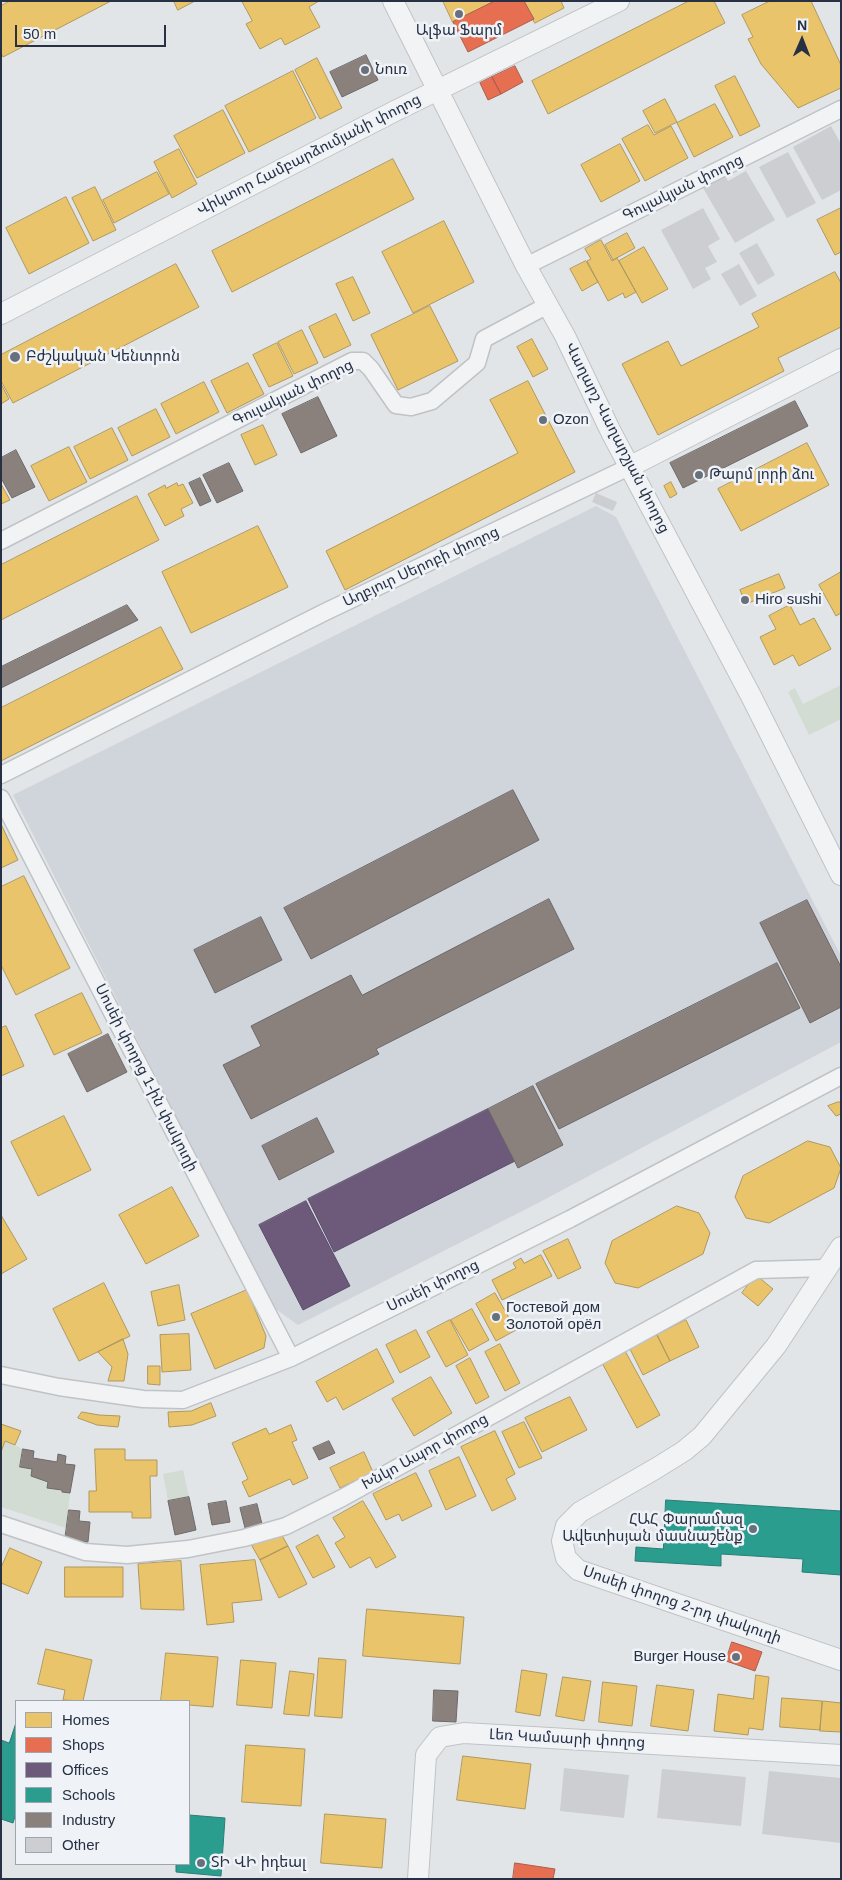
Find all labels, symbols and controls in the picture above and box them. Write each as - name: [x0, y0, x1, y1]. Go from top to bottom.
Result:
- marker: Ալֆա Ֆարմ: [453, 8, 465, 20]
- scale bar: [18, 15, 169, 47]
- north arrow: [777, 15, 827, 65]
- text: N: [797, 17, 807, 33]
- place label: Ալֆա Ֆարմ: [416, 22, 502, 40]
- text: 50 m: [23, 25, 56, 42]
- place label: Նուռ: [375, 61, 407, 79]
- marker: Նուռ: [359, 64, 371, 76]
- street label: Վիկտոր Համբարձումյանի փողոց: [194, 90, 424, 220]
- street label: Գուլակյան փողոց: [620, 151, 746, 225]
- street label: Վաղարշ Վաղարշյան փողոց: [561, 340, 673, 536]
- place label: Բժշկական Կենտրոն: [26, 348, 180, 366]
- marker: Բժշկական Կենտրոն: [8, 350, 22, 364]
- street label: Գուլակյան փողոց: [230, 356, 356, 430]
- place label: Ozon: [553, 411, 589, 429]
- marker: Ozon: [537, 414, 549, 426]
- place label: Թարմ լորի ձու: [709, 466, 814, 484]
- marker: Թարմ լորի ձու: [693, 469, 705, 481]
- street label: Աղբյուր Սերոբի փողոց: [340, 523, 502, 611]
- place label: Hiro sushi: [755, 591, 822, 609]
- marker: Hiro sushi: [739, 594, 751, 606]
- street label: Սոսեի փողոց 1-ին փակուղի: [91, 981, 201, 1175]
- street label: Սոսեի փողոց: [384, 1256, 482, 1316]
- place label: Гостевой дом Золотой орёл: [506, 1299, 601, 1334]
- marker: Гостевой дом Золотой орёл: [490, 1311, 502, 1323]
- street label: Խնկո Ապոր փողոց: [359, 1410, 491, 1494]
- place label: ՀԱՀ Փարամազ Ավետիսյան մասնաշենք: [562, 1511, 743, 1546]
- marker: ՀԱՀ Փարամազ Ավետիսյան մասնաշենք: [747, 1523, 759, 1535]
- street label: Սոսեի փողոց 2-րդ փակուղի: [580, 1562, 784, 1648]
- place label: Burger House: [633, 1648, 726, 1666]
- marker: Burger House: [730, 1651, 742, 1663]
- legend: [15, 1700, 190, 1865]
- text: Homes: [62, 1711, 110, 1728]
- street label: Լեռ Կամսարի փողոց: [488, 1726, 646, 1752]
- text: Shops: [62, 1736, 105, 1753]
- text: Offices: [62, 1761, 108, 1778]
- text: Schools: [62, 1786, 115, 1803]
- text: Industry: [62, 1811, 115, 1828]
- text: Other: [62, 1836, 100, 1853]
- place label: ՏԻ ՎԻ իդեալ: [211, 1854, 306, 1872]
- marker: ՏԻ ՎԻ իդեալ: [195, 1857, 207, 1869]

